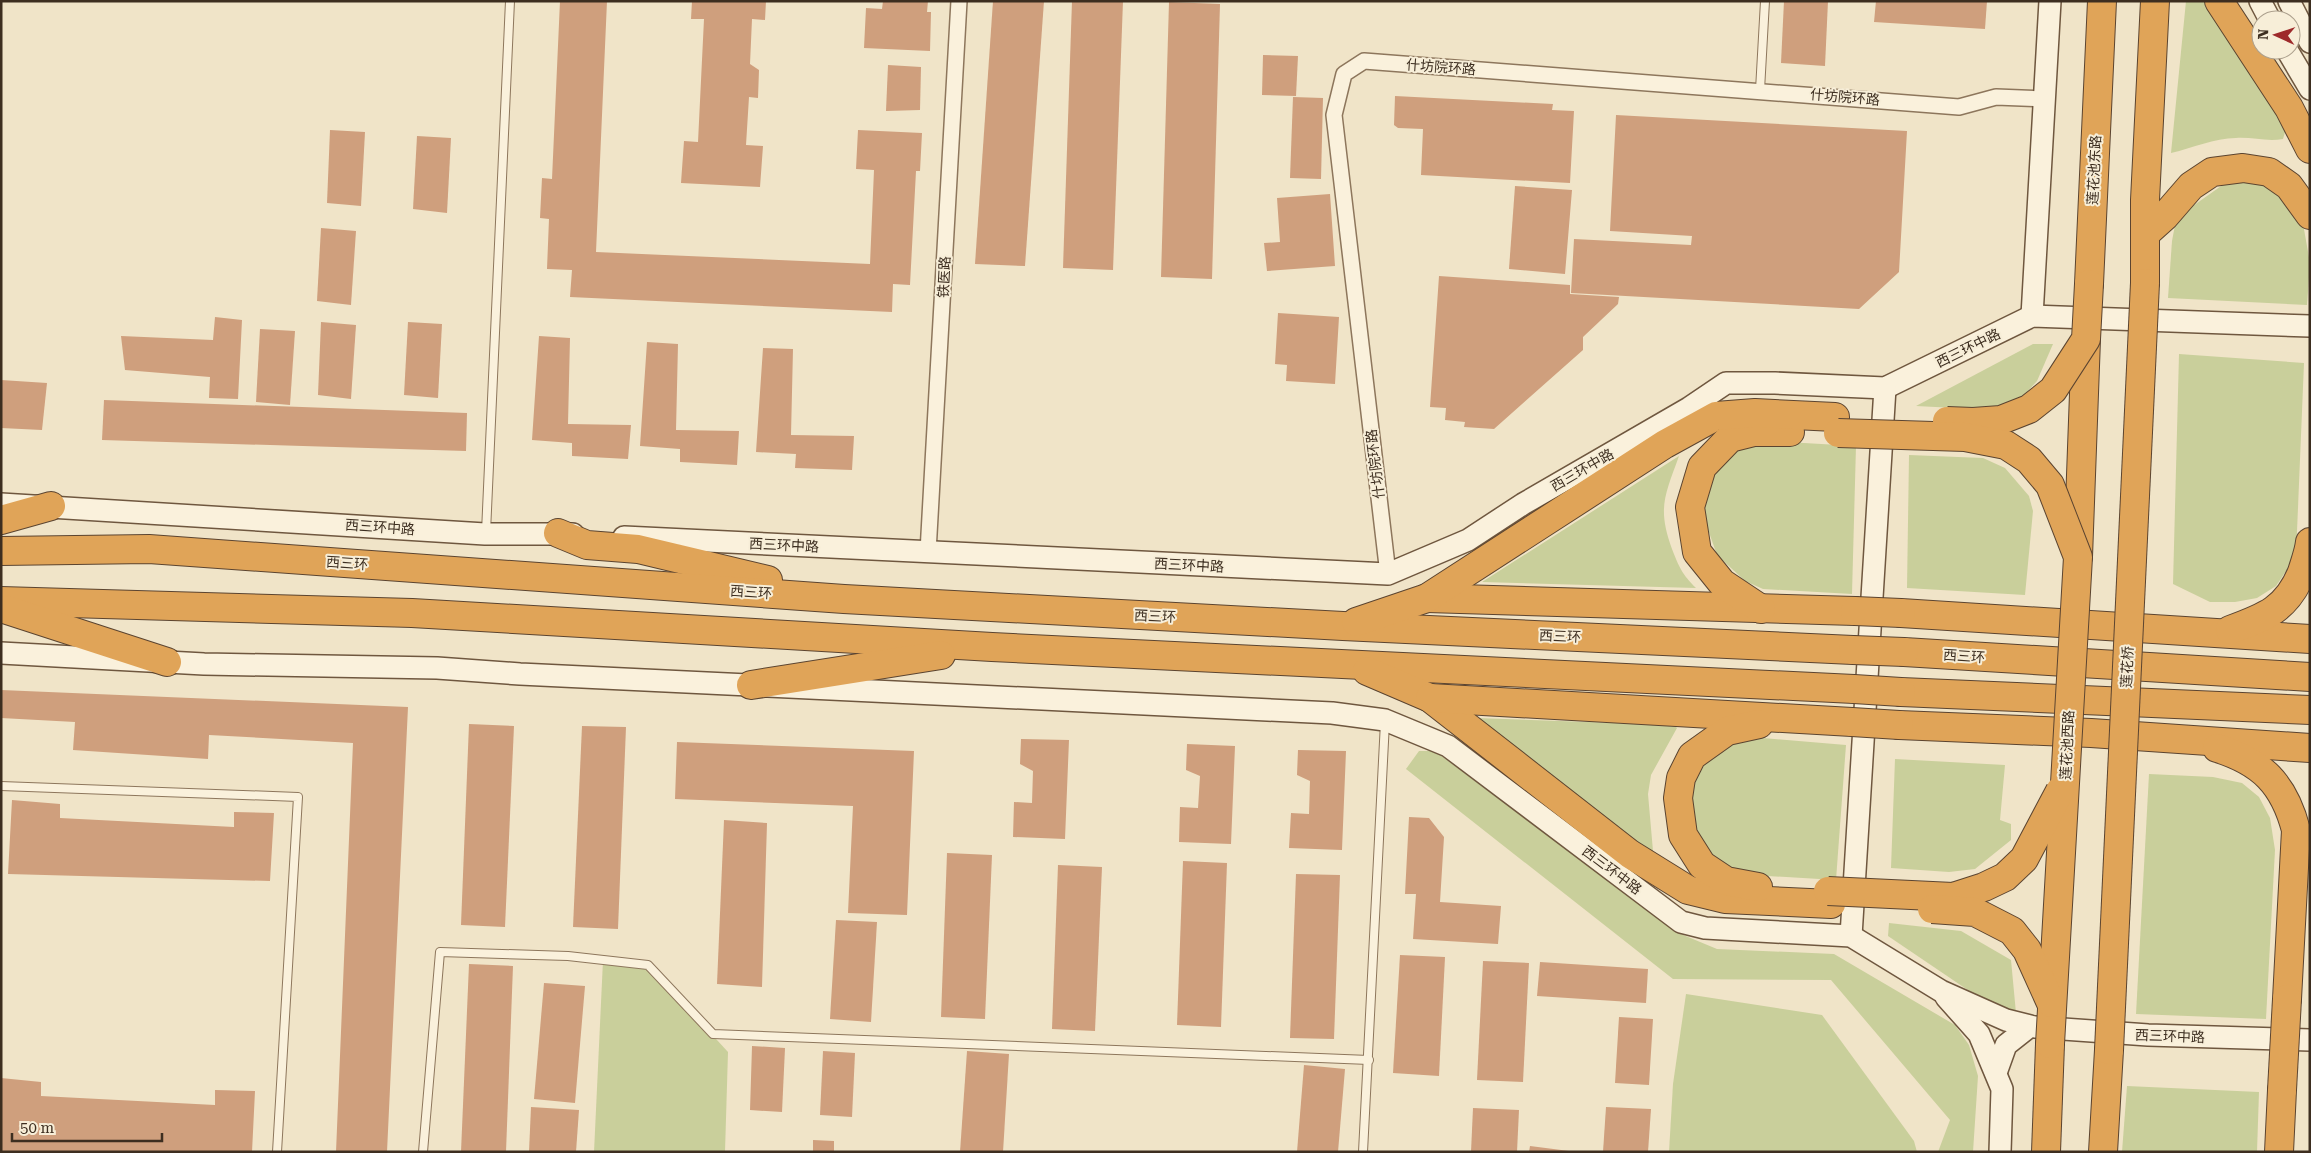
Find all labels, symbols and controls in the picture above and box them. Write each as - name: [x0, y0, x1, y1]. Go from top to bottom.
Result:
- north arrow: [2251, 10, 2301, 60]
- text: N: [2255, 28, 2271, 40]
- street label: 什坊院环路: [1406, 57, 1476, 77]
- street label: 什坊院环路: [1809, 86, 1881, 108]
- street label: 莲花池东路: [2084, 135, 2104, 205]
- street label: 铁医路: [935, 256, 953, 298]
- street label: 西三环中路: [1933, 325, 2003, 371]
- street label: 什坊院环路: [1363, 428, 1387, 500]
- street label: 西三环中路: [1548, 446, 1616, 494]
- street label: 西三环中路: [345, 517, 415, 537]
- street label: 西三环中路: [749, 535, 819, 555]
- street label: 西三环: [325, 554, 369, 572]
- street label: 西三环中路: [1154, 555, 1224, 575]
- street label: 西三环: [729, 583, 773, 601]
- street label: 西三环: [1134, 607, 1176, 625]
- street label: 西三环: [1539, 627, 1581, 645]
- street label: 莲花桥: [2118, 646, 2136, 688]
- street label: 西三环: [1942, 647, 1986, 665]
- street label: 莲花池西路: [2057, 710, 2077, 780]
- street label: 西三环中路: [1579, 843, 1645, 897]
- street label: 西三环中路: [2135, 1027, 2205, 1045]
- scale bar: [12, 1110, 162, 1142]
- text: 50 m: [20, 1119, 55, 1137]

